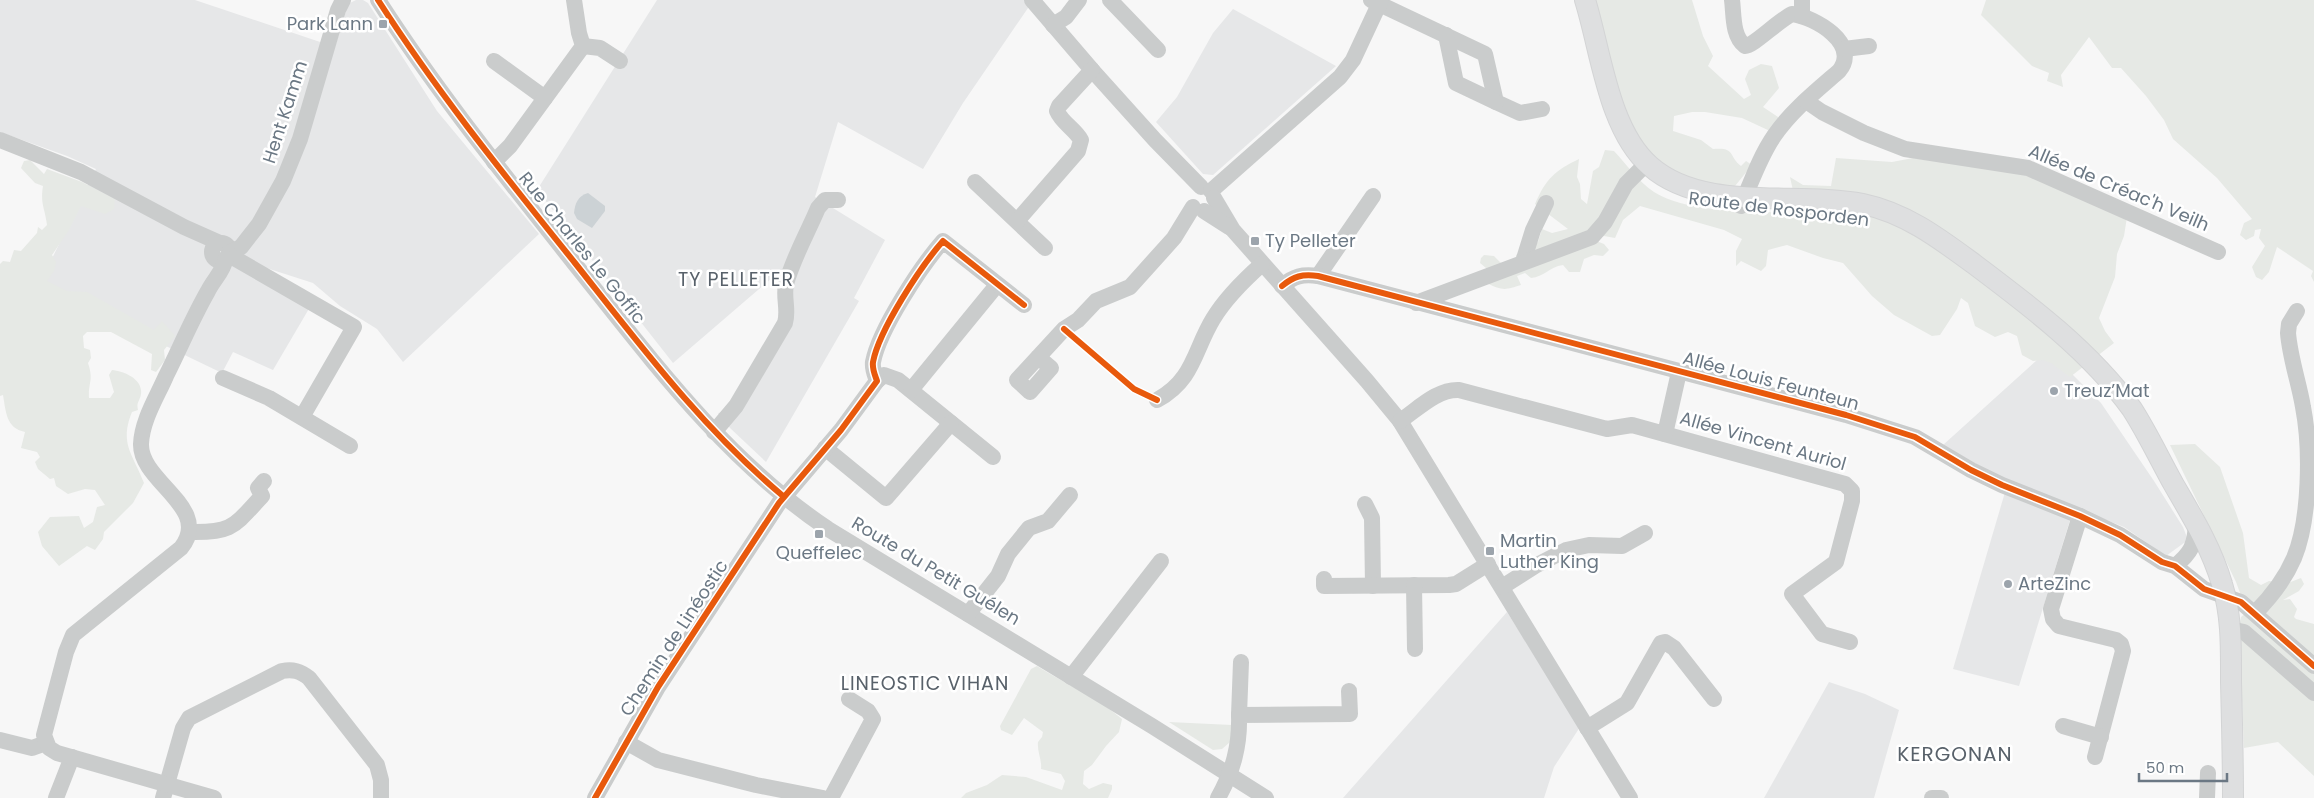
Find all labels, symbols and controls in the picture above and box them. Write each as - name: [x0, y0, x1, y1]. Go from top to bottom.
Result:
- place label: Park Lann: [287, 11, 373, 36]
- marker: Park Lann: [377, 18, 389, 30]
- street label: Hent Kamm: [256, 57, 313, 166]
- street label: Allée de Créac'h Veilh: [2025, 138, 2213, 237]
- street label: Rue Charles Le Goffic: [513, 166, 652, 329]
- street label: Route de Rosporden: [1687, 185, 1871, 232]
- place label: Ty Pelleter: [1265, 228, 1356, 253]
- marker: Ty Pelleter: [1249, 235, 1261, 247]
- district label: TY PELLETER: [678, 266, 794, 293]
- street label: Allée Louis Feunteun: [1680, 345, 1862, 416]
- place label: Treuz’Mat: [2064, 378, 2149, 403]
- marker: Treuz’Mat: [2048, 385, 2060, 397]
- street label: Allée Vincent Auriol: [1677, 405, 1849, 476]
- street label: Route du Petit Guélen: [847, 510, 1025, 631]
- marker: Queffelec: [813, 528, 825, 540]
- place label: Martin Luther King: [1500, 528, 1599, 574]
- place label: Queffelec: [776, 540, 862, 565]
- marker: Martin Luther King: [1484, 545, 1496, 557]
- street label: Chemin de Linéostic: [614, 555, 734, 721]
- place label: ArteZinc: [2018, 571, 2091, 596]
- marker: ArteZinc: [2002, 578, 2014, 590]
- district label: LINEOSTIC VIHAN: [841, 670, 1009, 697]
- district label: KERGONAN: [1897, 740, 2013, 768]
- scale bar: [2139, 750, 2226, 782]
- text: 50 m: [2146, 757, 2184, 778]

